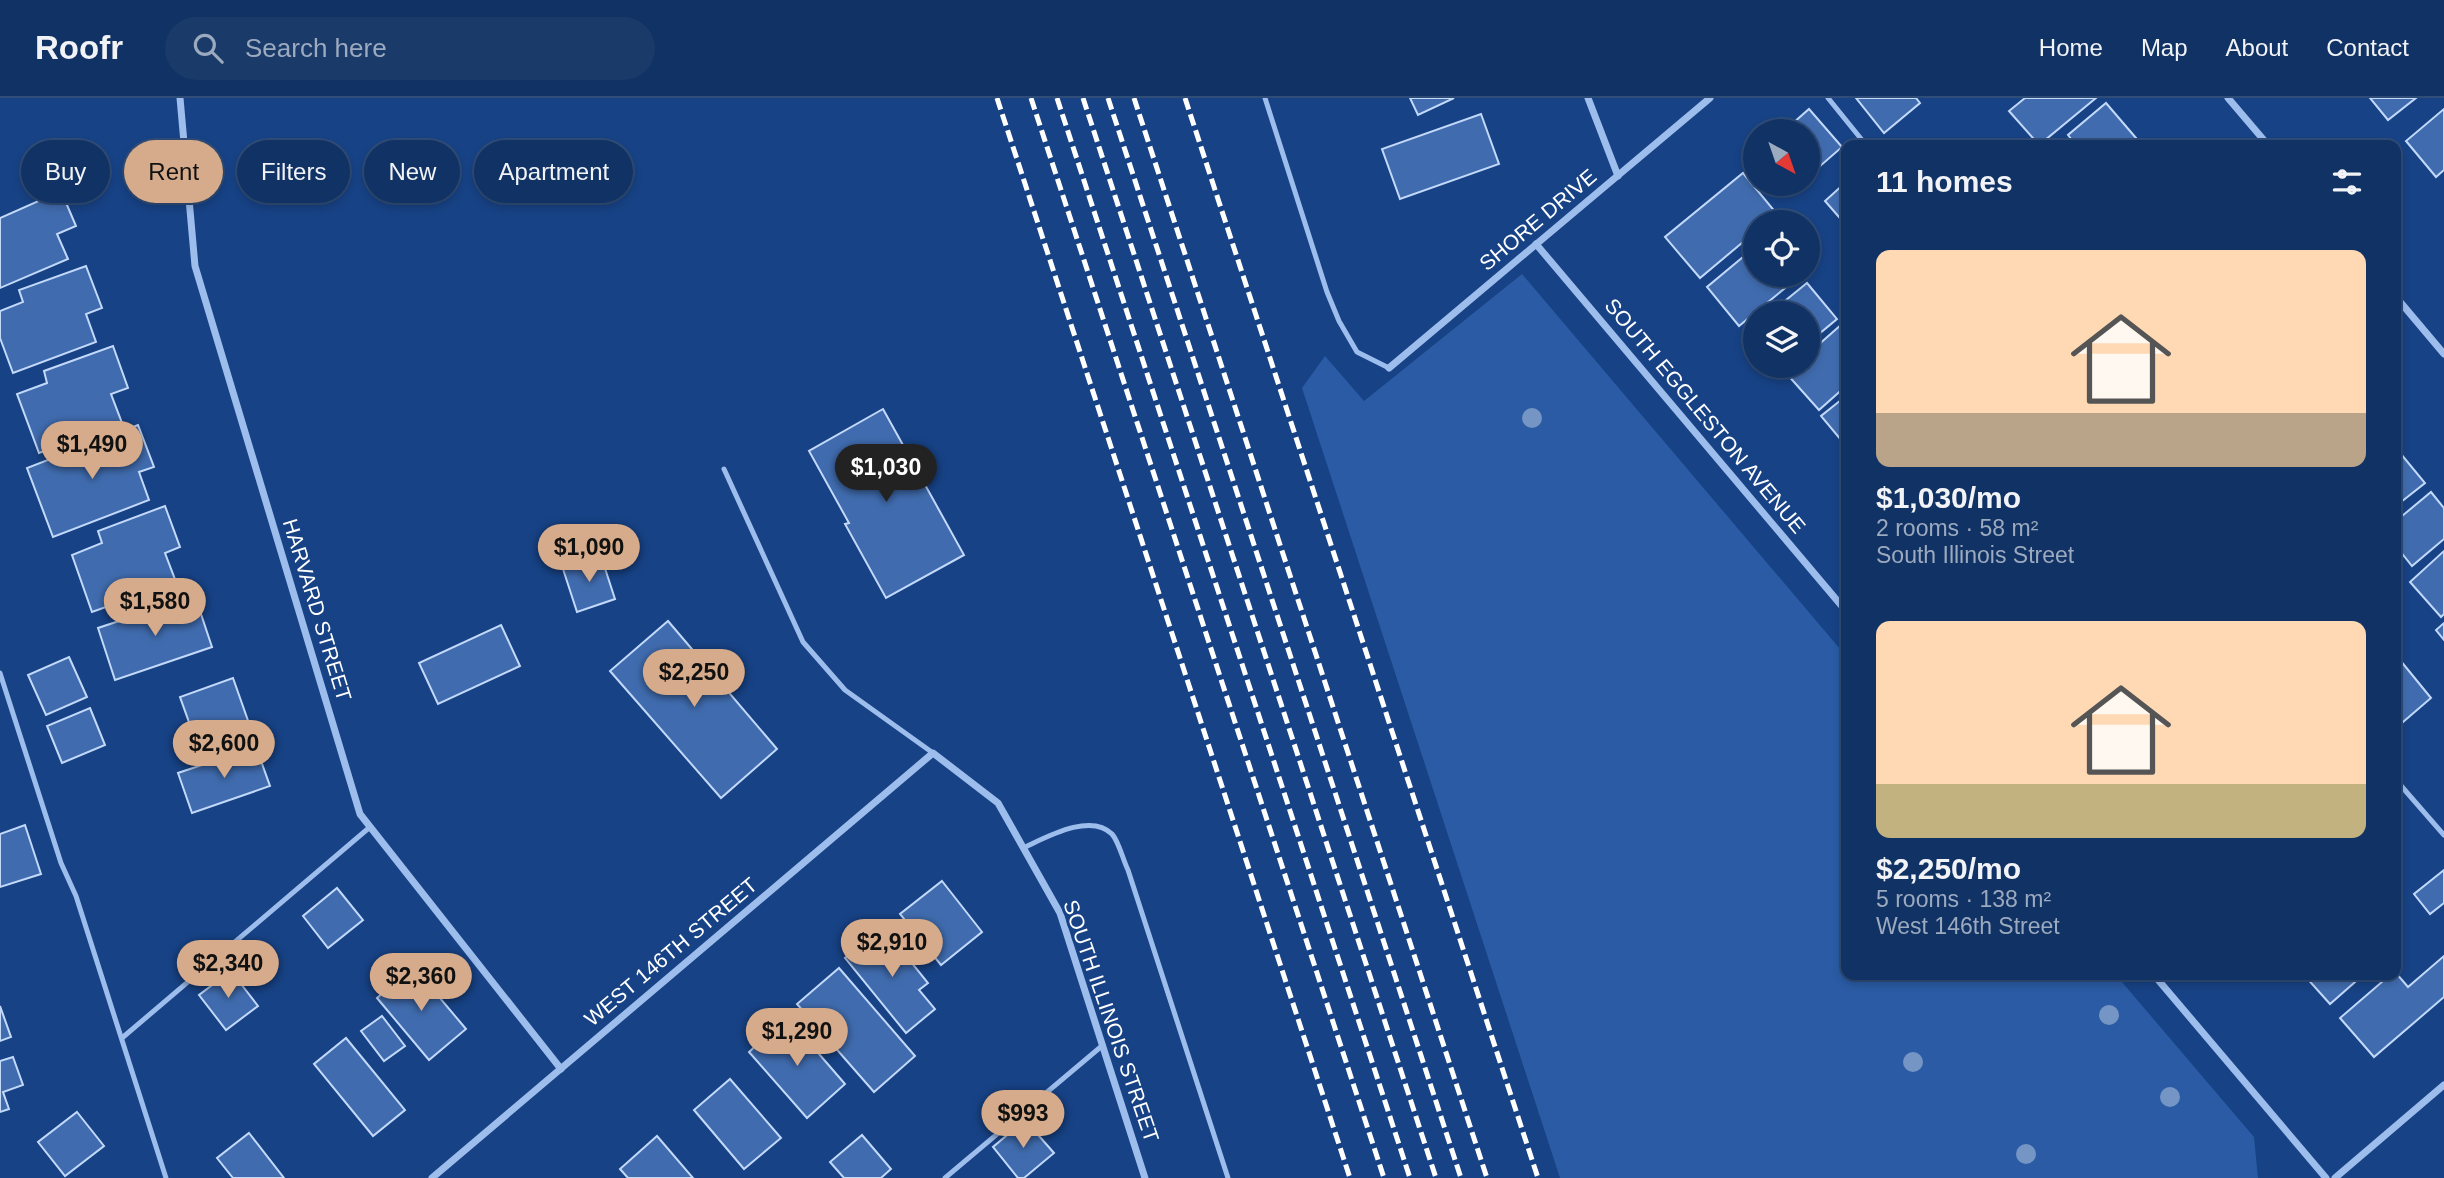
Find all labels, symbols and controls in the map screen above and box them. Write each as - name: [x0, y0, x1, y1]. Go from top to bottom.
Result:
- search box: [165, 17, 655, 80]
- text: Roofr: [35, 29, 123, 66]
- icon: search: [189, 29, 227, 67]
- text: Search here: [245, 33, 387, 63]
- text: Home: [2039, 34, 2103, 61]
- text: Map: [2141, 34, 2188, 61]
- text: About: [2226, 34, 2288, 61]
- text: Contact: [2326, 34, 2409, 61]
- north arrow: [1743, 119, 1820, 196]
- map controls: [1743, 119, 1820, 378]
- chip: Buy: [21, 140, 110, 203]
- chip: Rent: [124, 140, 223, 203]
- chip: Filters: [237, 140, 350, 203]
- chip: New: [364, 140, 460, 203]
- chip: Apartment: [474, 140, 633, 203]
- icon: filters: [2328, 163, 2366, 201]
- street label: SHORE DRIVE: [1475, 164, 1600, 275]
- text: 11 homes: [1876, 165, 2013, 198]
- button: locate: [1743, 210, 1820, 287]
- street label: SOUTH EGGLESTON AVENUE: [1600, 294, 1810, 538]
- icon: home: [2058, 296, 2184, 422]
- button: layers: [1743, 301, 1820, 378]
- pin: $1,490: [35, 422, 149, 481]
- text: $1,490: [57, 431, 127, 457]
- pin: $1,030: [829, 444, 943, 504]
- text: $1,030: [851, 454, 921, 480]
- text: $1,030/mo: [1876, 481, 2021, 514]
- text: 2 rooms · 58 m²: [1876, 515, 2038, 541]
- street label: HARVARD STREET: [279, 516, 356, 704]
- pin: $1,090: [532, 524, 646, 584]
- text: $1,090: [554, 534, 624, 560]
- text: South Illinois Street: [1876, 542, 2074, 568]
- pin: $1,580: [98, 578, 212, 638]
- text: $1,580: [120, 588, 190, 614]
- pin: $2,250: [637, 650, 751, 709]
- text: $2,250: [659, 659, 729, 685]
- icon: home: [2058, 667, 2184, 793]
- pin: $2,600: [167, 720, 281, 780]
- text: $2,600: [189, 730, 259, 756]
- text: $2,250/mo: [1876, 852, 2021, 885]
- street label: WEST 146TH STREET: [580, 873, 762, 1030]
- text: 5 rooms · 138 m²: [1876, 886, 2051, 912]
- street label: SOUTH ILLINOIS STREET: [1059, 897, 1164, 1145]
- text: West 146th Street: [1876, 913, 2060, 939]
- pin: $2,910: [835, 920, 949, 979]
- text: $2,910: [857, 929, 927, 955]
- pin: $2,340: [171, 940, 285, 1000]
- text: $2,340: [193, 950, 263, 976]
- pin: $2,360: [364, 954, 478, 1013]
- text: $2,360: [386, 963, 456, 989]
- pin: $1,290: [740, 1009, 854, 1068]
- text: $1,290: [762, 1018, 832, 1044]
- pin: $993: [982, 1090, 1064, 1150]
- text: $993: [997, 1100, 1049, 1126]

